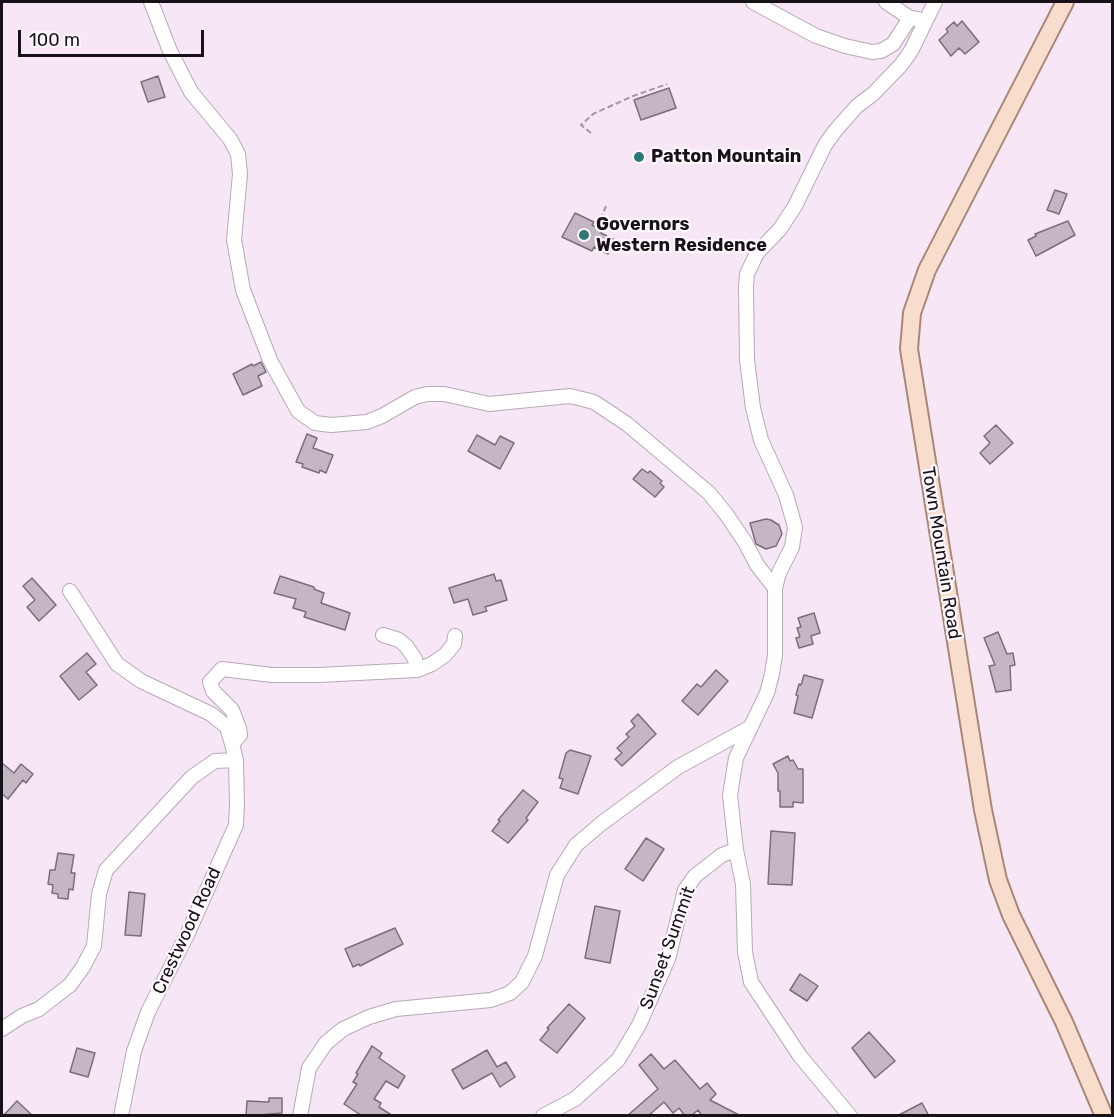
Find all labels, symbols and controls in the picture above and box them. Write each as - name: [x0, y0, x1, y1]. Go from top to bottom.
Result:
- scale bar: [21, 18, 207, 56]
- text: 100 m: [29, 29, 80, 51]
- place label: Patton Mountain: [651, 146, 801, 168]
- marker: Patton Mountain: [632, 150, 646, 164]
- place label: Governors Western Residence: [596, 214, 767, 256]
- marker: Governors Western Residence: [577, 228, 591, 242]
- street label: Town Mountain Road: [917, 465, 965, 641]
- street label: Crestwood Road: [148, 864, 226, 998]
- street label: Sunset Summit: [636, 884, 700, 1012]

